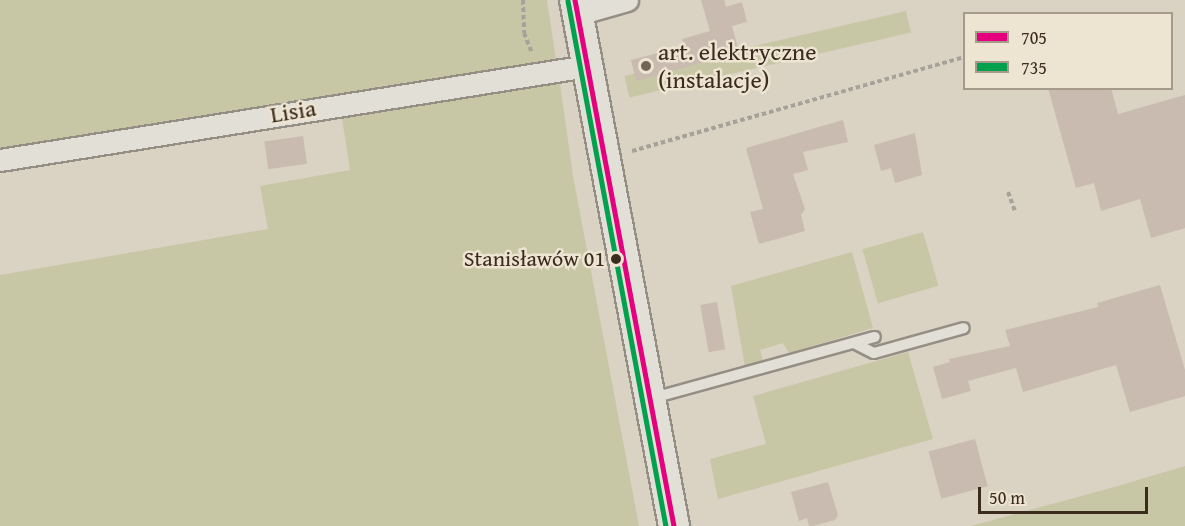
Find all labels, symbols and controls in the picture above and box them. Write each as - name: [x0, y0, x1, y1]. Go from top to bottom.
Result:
- legend: [963, 12, 1173, 90]
- text: 705: [1021, 24, 1047, 51]
- place label: art. elektryczne (instalacje): [658, 38, 816, 94]
- text: 735: [1021, 54, 1047, 81]
- marker: art. elektryczne (instalacje): [639, 59, 653, 73]
- street label: Lisia: [268, 93, 318, 129]
- place label: Stanisławów 01: [464, 246, 605, 272]
- marker: Stanisławów 01: [610, 253, 622, 265]
- scale bar: [981, 475, 1150, 513]
- text: 50 m: [989, 484, 1025, 511]

